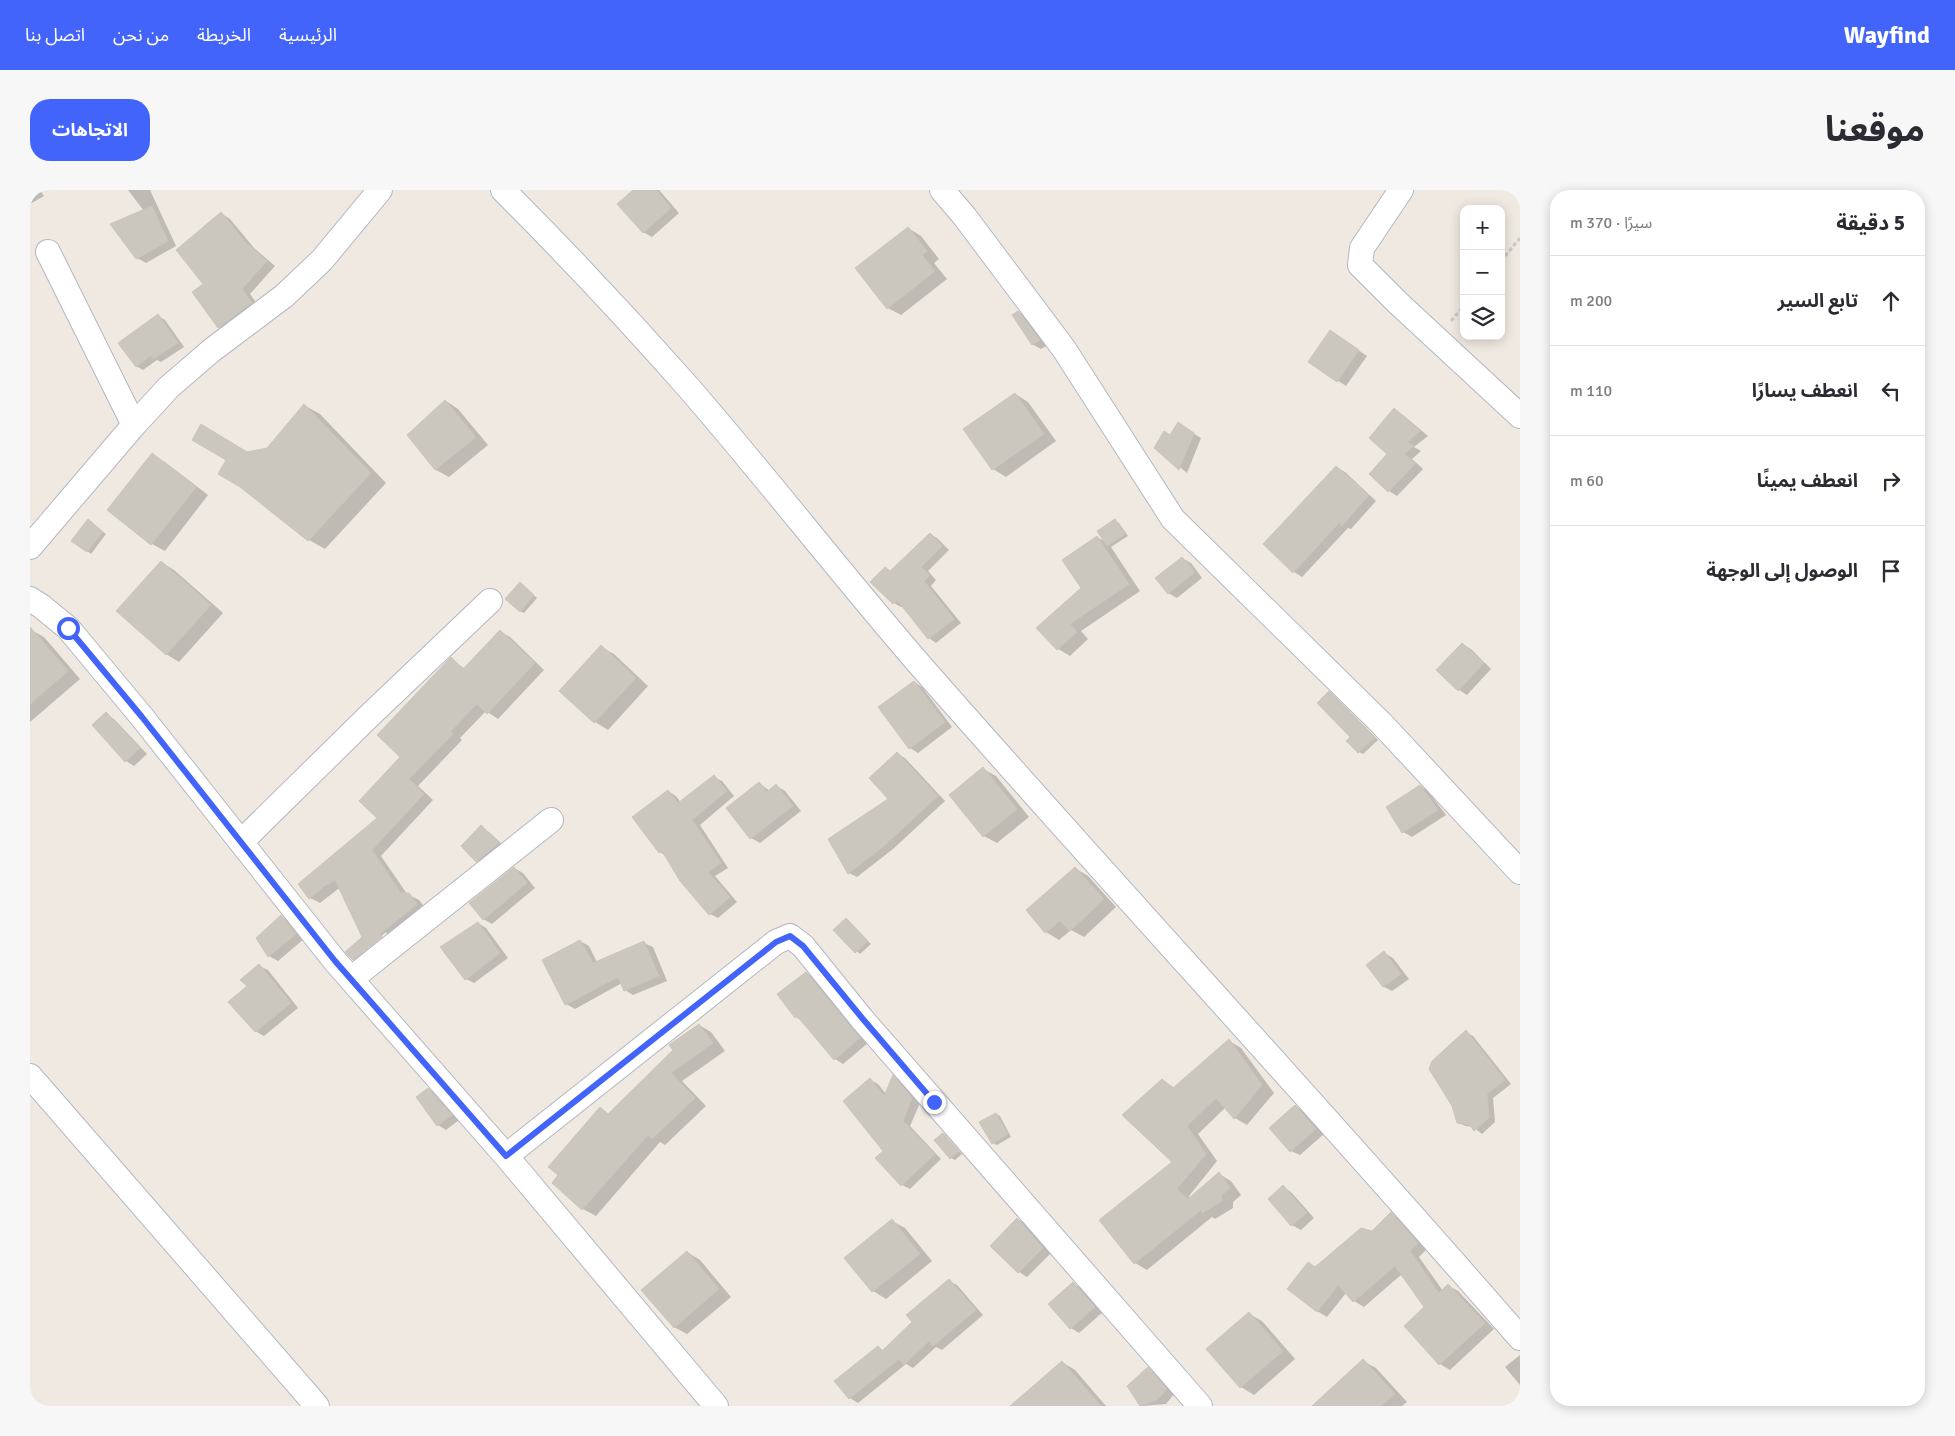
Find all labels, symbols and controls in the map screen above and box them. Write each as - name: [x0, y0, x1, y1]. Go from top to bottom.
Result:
- text: Wayfind: [1844, 20, 1930, 50]
- text: اتصل بنا: [25, 24, 85, 46]
- text: من نحن: [113, 24, 169, 46]
- text: الخريطة: [197, 24, 251, 46]
- text: الرئيسية: [279, 24, 337, 46]
- button: الاتجاهات: [30, 99, 150, 161]
- text: موقعنا: [1825, 108, 1925, 151]
- map controls: [1460, 205, 1505, 340]
- button: +: [1460, 205, 1505, 250]
- text: 5 دقيقة: [1836, 210, 1905, 236]
- text: سيرًا · 370 m: [1570, 213, 1652, 233]
- button: −: [1460, 250, 1505, 295]
- icon: ahead: [1877, 287, 1905, 315]
- text: تابع السير: [1778, 289, 1858, 313]
- text: 200 m: [1570, 291, 1612, 311]
- button: layers: [1460, 295, 1505, 340]
- icon: left: [1877, 377, 1905, 405]
- text: انعطف يسارًا: [1752, 379, 1858, 403]
- text: 110 m: [1570, 381, 1612, 401]
- icon: right: [1877, 467, 1905, 495]
- text: انعطف يمينًا: [1757, 469, 1858, 493]
- text: 60 m: [1570, 471, 1604, 491]
- icon: arrive: [1877, 557, 1905, 585]
- text: الوصول إلى الوجهة: [1706, 559, 1858, 583]
- route start: [57, 617, 80, 640]
- route end: [923, 1091, 946, 1114]

